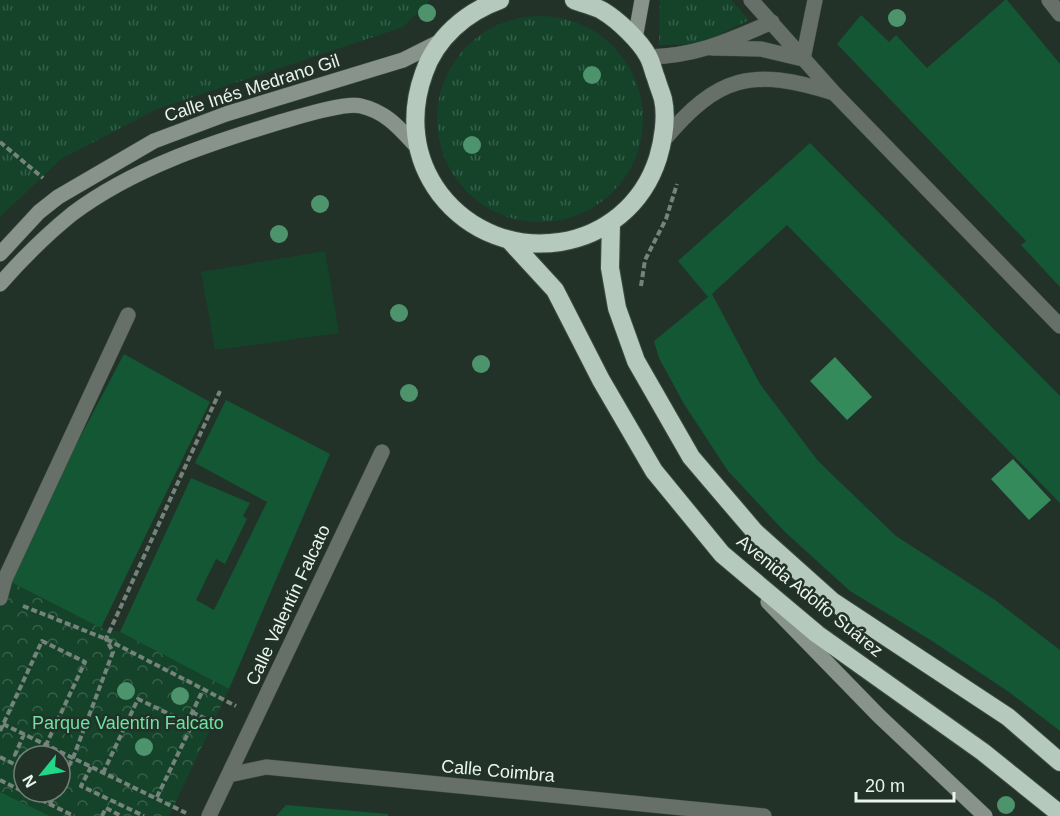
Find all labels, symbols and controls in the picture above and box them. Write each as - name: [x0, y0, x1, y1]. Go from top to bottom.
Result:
- street label: Calle Inés Medrano Gil: [162, 50, 342, 126]
- street label: Calle Valentín Falcato: [242, 522, 334, 688]
- street label: Avenida Adolfo Suárez: [733, 531, 887, 661]
- park label: Parque Valentín Falcato: [32, 713, 224, 733]
- north arrow: [12, 744, 72, 804]
- street label: Calle Coimbra: [440, 756, 557, 786]
- scale bar: [856, 765, 954, 803]
- text: N: [19, 772, 40, 791]
- text: 20 m: [865, 776, 905, 796]

